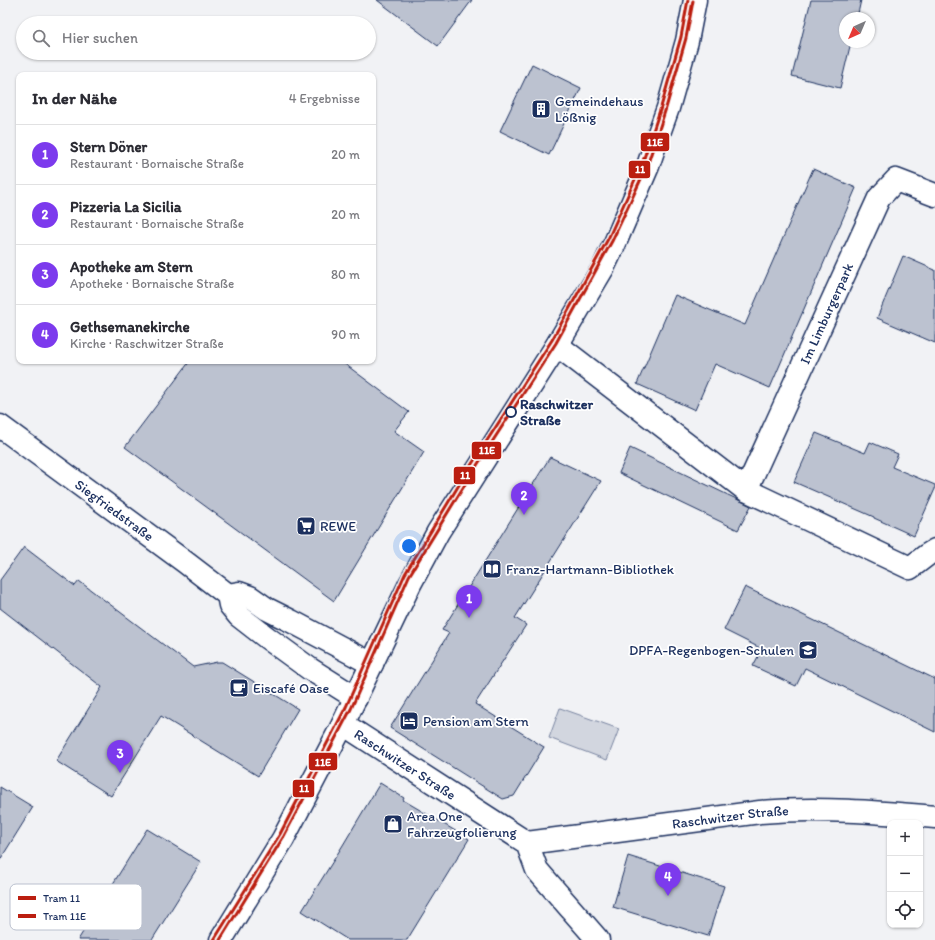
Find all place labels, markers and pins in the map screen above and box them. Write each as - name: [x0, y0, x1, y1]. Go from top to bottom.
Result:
- place label: Gemeindehaus Lößnig: [555, 93, 644, 126]
- building icon: Gemeindehaus Lößnig: [530, 98, 552, 120]
- place label: Raschwitzer Straße: [520, 396, 593, 429]
- marker: Raschwitzer Straße: [505, 406, 517, 418]
- pin: 2: [511, 482, 537, 515]
- supermarket icon: REWE: [295, 515, 317, 537]
- place label: REWE: [320, 518, 356, 535]
- library icon: Franz-Hartmann-Bibliothek: [481, 558, 503, 580]
- place label: Franz-Hartmann-Bibliothek: [506, 561, 675, 578]
- pin: 1: [456, 585, 482, 618]
- school or university icon: DPFA-Regenbogen-Schulen: [797, 639, 819, 661]
- place label: DPFA-Regenbogen-Schulen: [629, 642, 794, 659]
- cafe icon: Eiscafé Oase: [228, 677, 250, 699]
- place label: Eiscafé Oase: [253, 680, 330, 697]
- hotel icon: Pension am Stern: [398, 710, 420, 732]
- place label: Pension am Stern: [423, 713, 529, 730]
- pin: 3: [107, 740, 133, 773]
- place label: Area One Fahrzeugfolierung: [407, 808, 517, 841]
- shop icon: Area One Fahrzeugfolierung: [382, 813, 404, 835]
- pin: 4: [655, 863, 681, 896]

